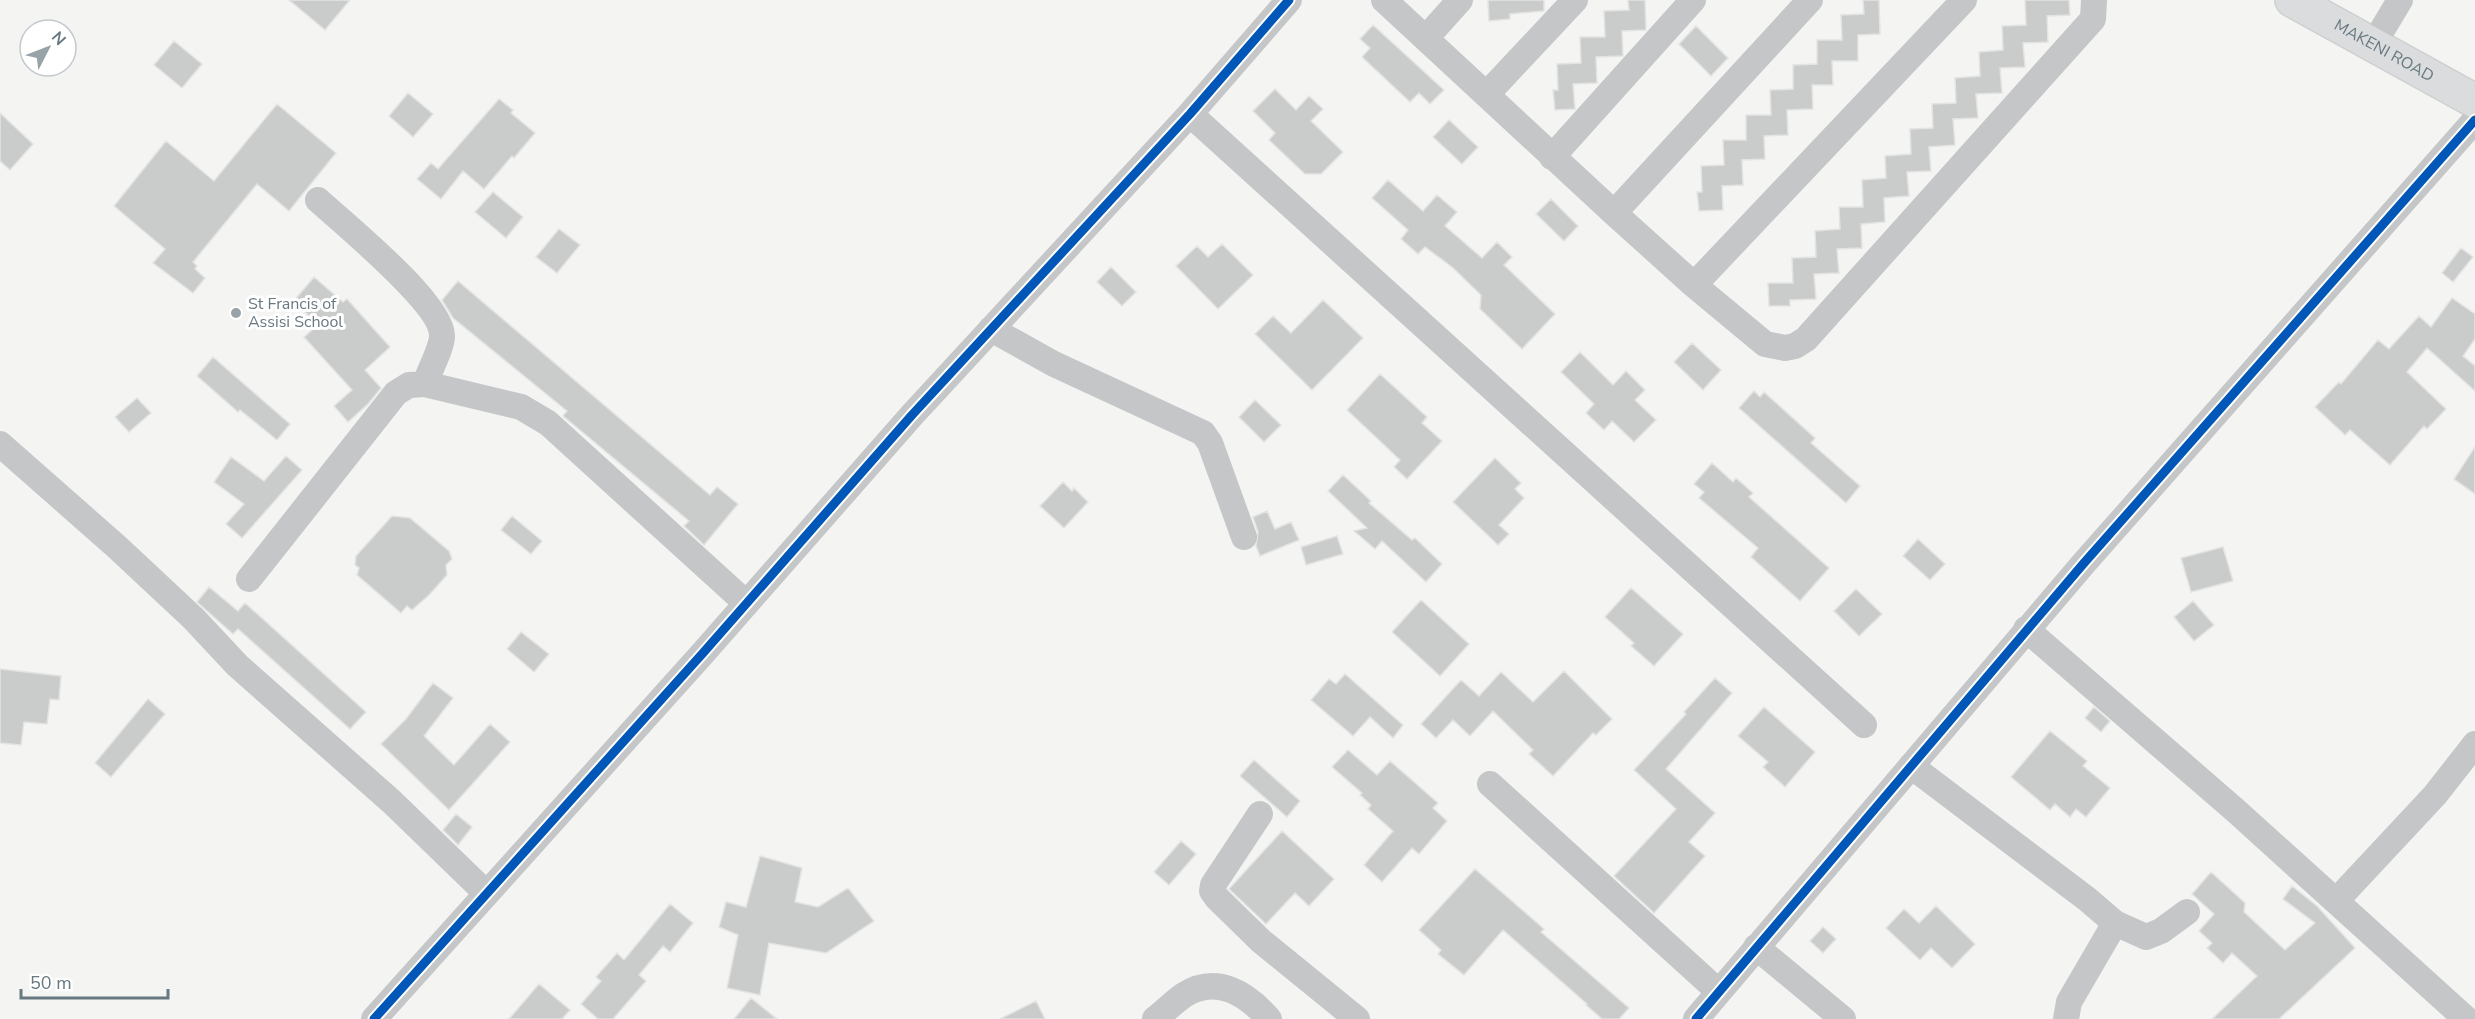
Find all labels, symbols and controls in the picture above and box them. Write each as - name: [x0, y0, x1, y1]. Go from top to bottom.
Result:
- street label: MAKENI ROAD: [2330, 14, 2438, 87]
- north arrow: [18, 18, 78, 78]
- text: N: [46, 27, 71, 50]
- place label: St Francis of Assisi School: [248, 293, 343, 333]
- marker: St Francis of Assisi School: [229, 306, 243, 320]
- scale bar: [21, 962, 168, 1000]
- text: 50 m: [30, 971, 72, 995]

